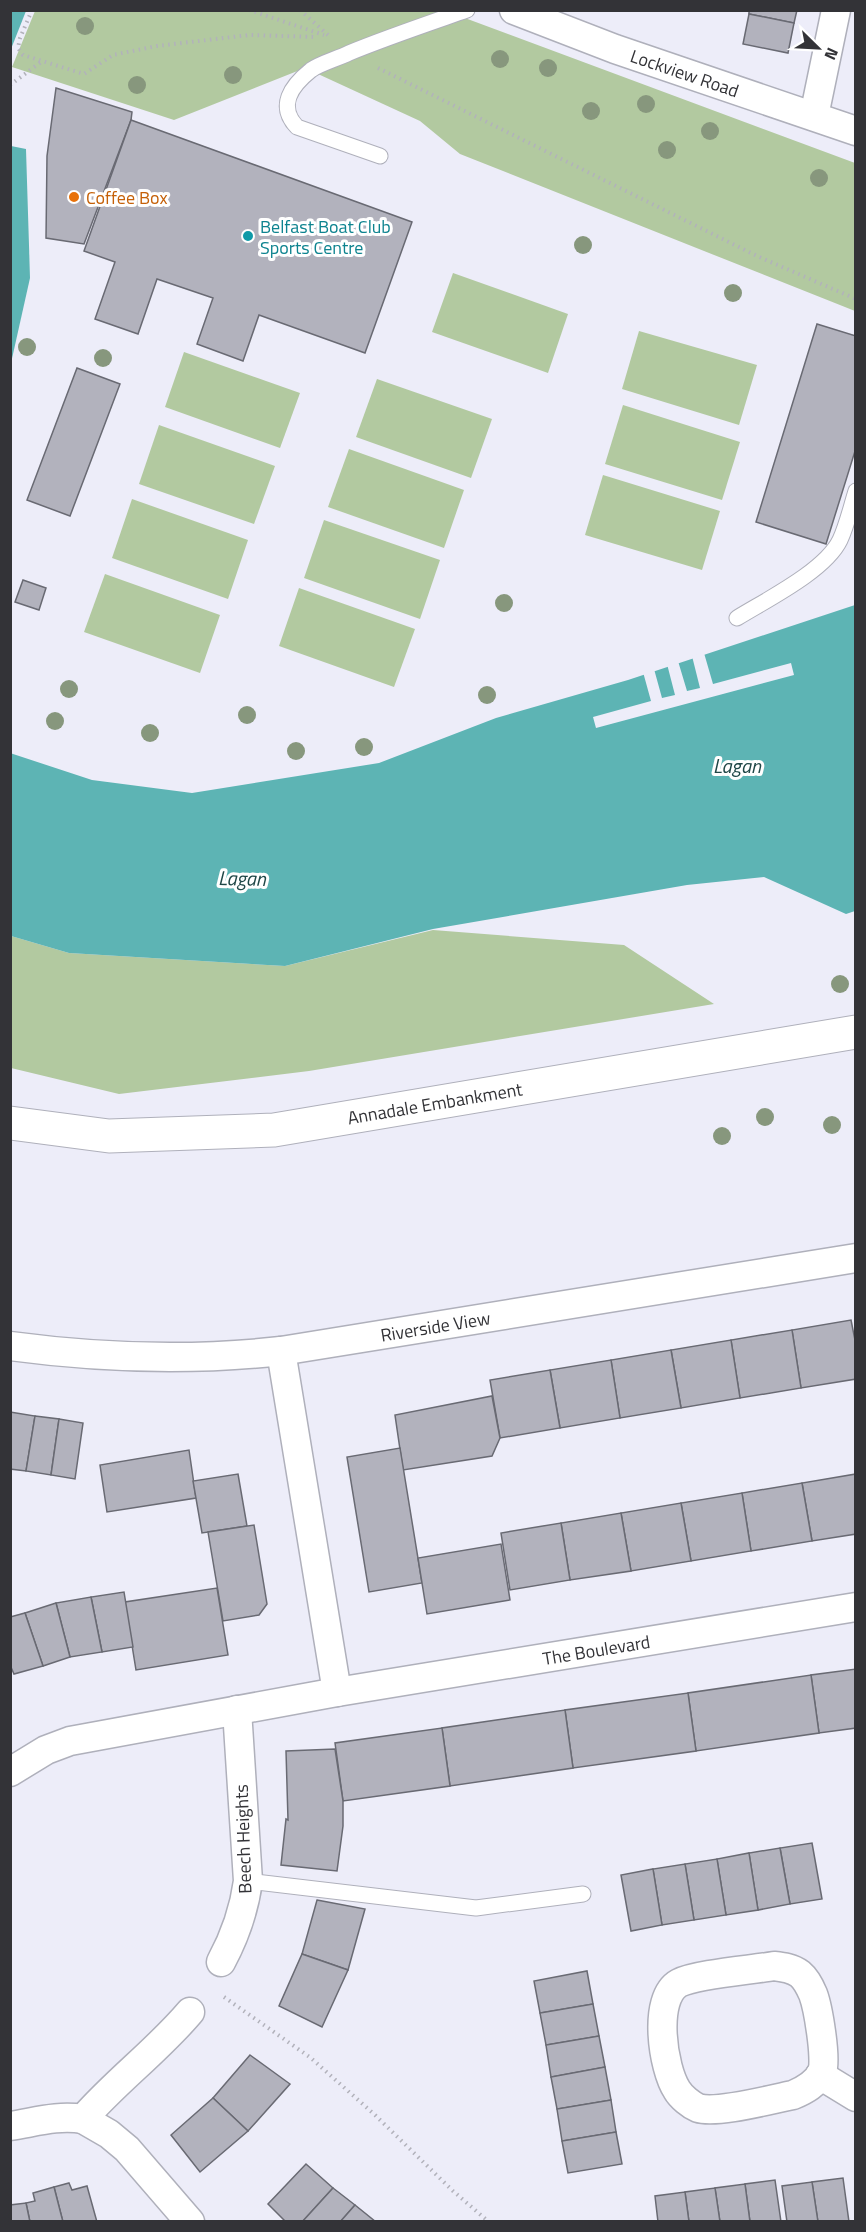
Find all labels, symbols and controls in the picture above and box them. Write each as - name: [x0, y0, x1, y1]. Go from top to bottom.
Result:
- north arrow: [788, 18, 848, 78]
- street label: Lockview Road: [627, 42, 743, 104]
- text: N: [818, 44, 845, 64]
- place label: Coffee Box: [86, 184, 168, 211]
- marker: Coffee Box: [67, 190, 81, 204]
- place label: Belfast Boat Club Sports Centre: [260, 213, 391, 261]
- marker: Belfast Boat Club Sports Centre: [241, 229, 255, 243]
- water label: Lagan: [713, 750, 762, 781]
- water label: Lagan: [218, 862, 267, 894]
- street label: Annadale Embankment: [345, 1075, 525, 1131]
- street label: Riverside View: [378, 1304, 492, 1348]
- street label: The Boulevard: [541, 1627, 652, 1672]
- street label: Beech Heights: [228, 1784, 258, 1894]

